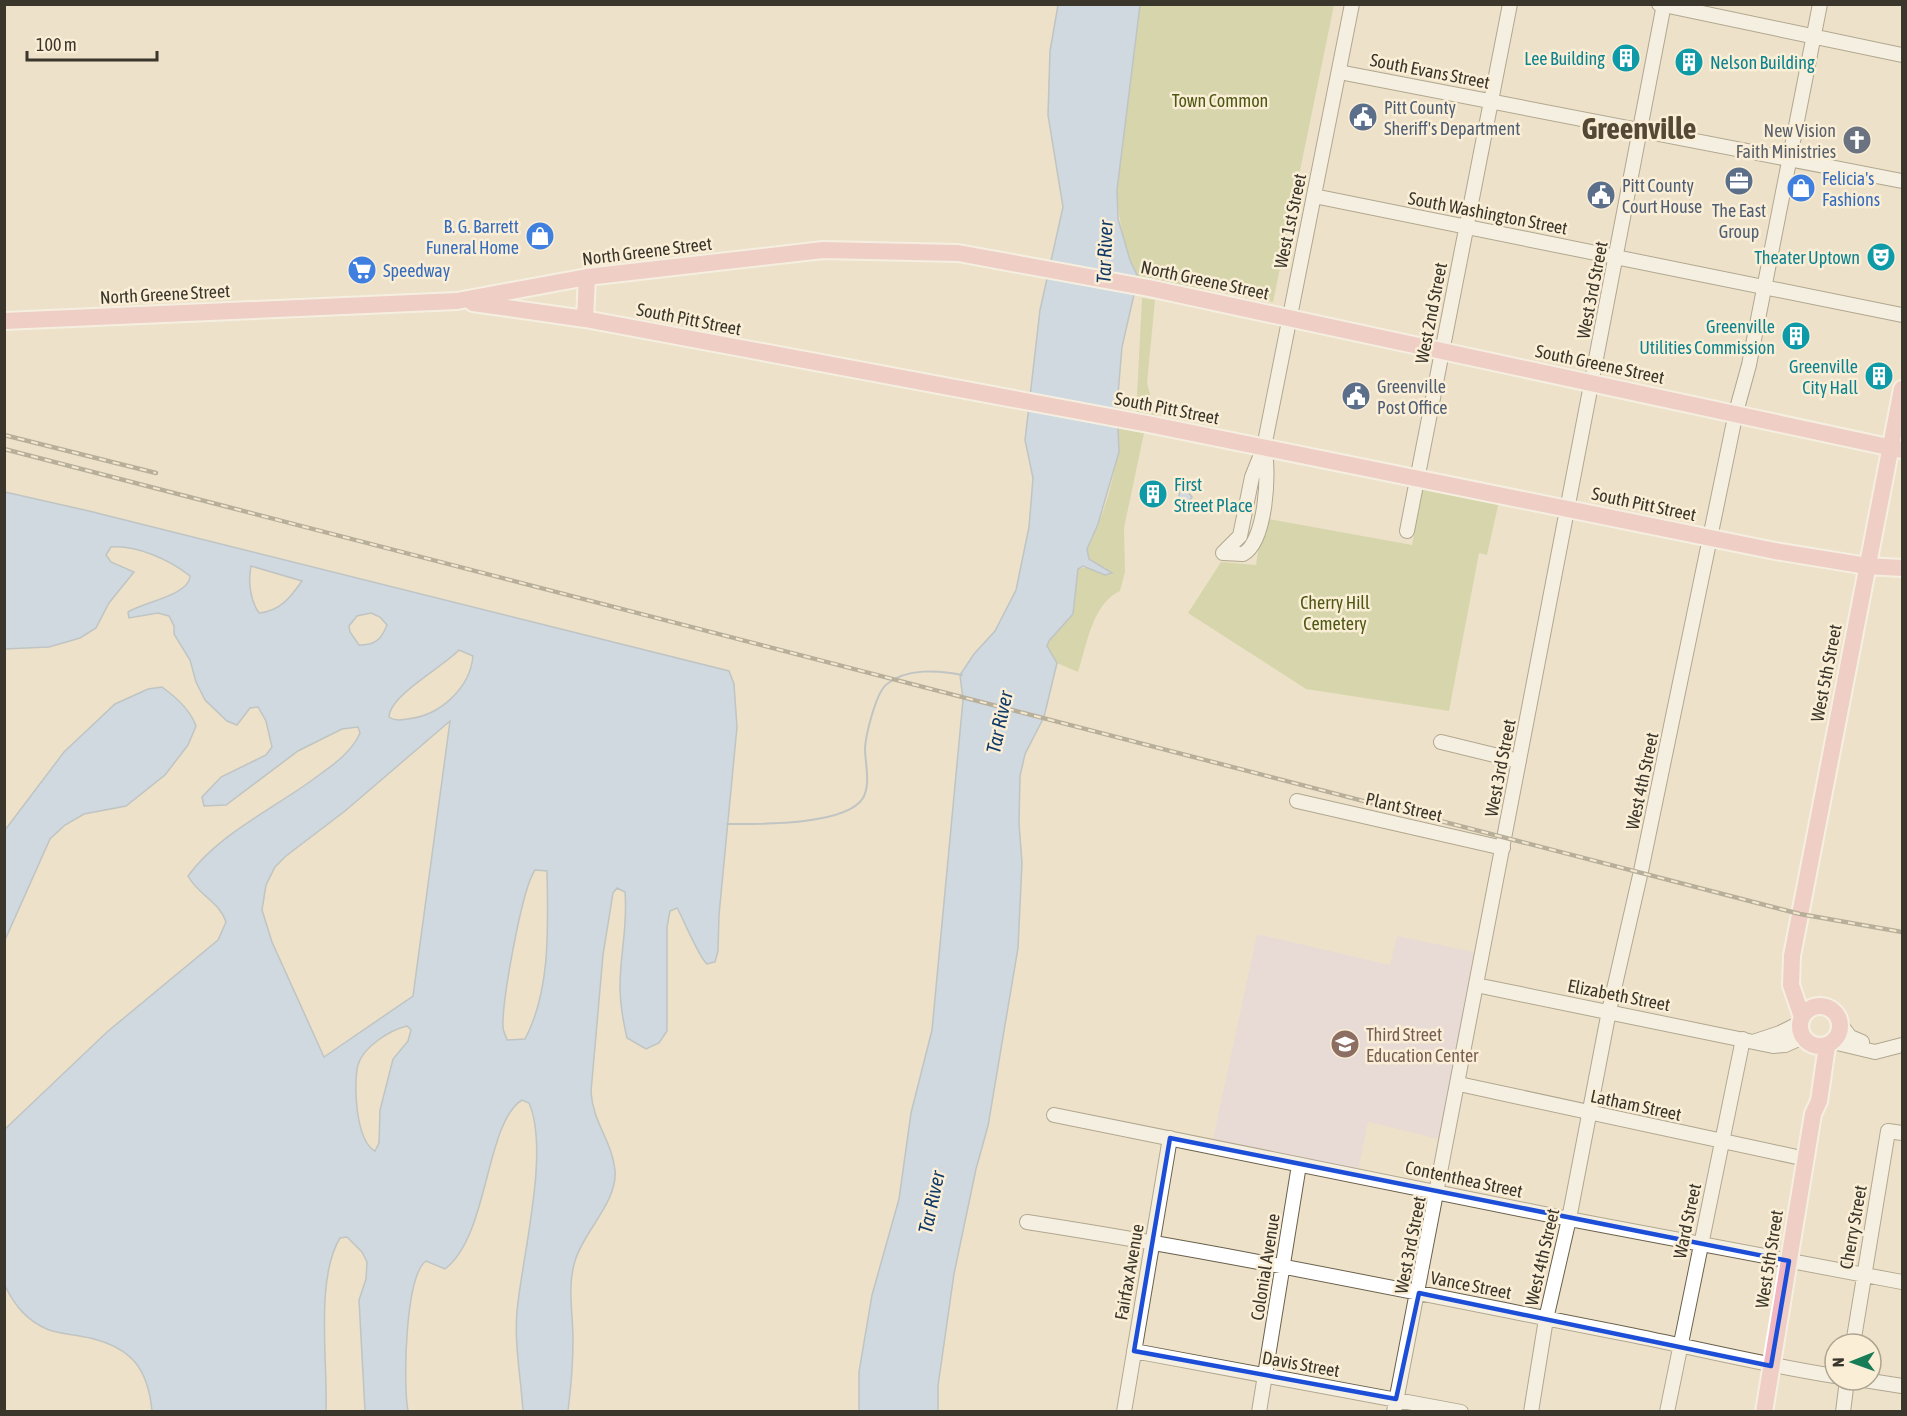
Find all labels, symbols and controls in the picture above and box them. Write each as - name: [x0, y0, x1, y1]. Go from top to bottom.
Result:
- scale bar: [27, 24, 158, 62]
- text: 100 m: [36, 34, 77, 55]
- building icon: Lee Building: [1610, 42, 1642, 74]
- building icon: Nelson Building: [1673, 46, 1705, 78]
- place label: Lee Building: [1524, 48, 1605, 69]
- street label: South Evans Street: [1368, 49, 1492, 93]
- place label: Nelson Building: [1710, 52, 1815, 73]
- park label: Town Common: [1172, 90, 1268, 111]
- place label: Pitt County Sheriff's Department: [1384, 97, 1520, 139]
- public building icon: Pitt County Sheriff's Department: [1347, 101, 1379, 133]
- district label: Greenville: [1582, 111, 1696, 145]
- place label: New Vision Faith Ministries: [1736, 120, 1836, 162]
- church icon: New Vision Faith Ministries: [1841, 124, 1873, 156]
- office icon: The East Group: [1723, 165, 1755, 197]
- place label: Felicia's Fashions: [1822, 168, 1880, 210]
- street label: West 1st Street: [1270, 172, 1310, 270]
- shop icon: Felicia's Fashions: [1785, 172, 1817, 204]
- place label: Pitt County Court House: [1622, 175, 1702, 217]
- public building icon: Pitt County Court House: [1585, 179, 1617, 211]
- street label: South Washington Street: [1407, 187, 1569, 239]
- place label: The East Group: [1712, 200, 1766, 242]
- place label: B. G. Barrett Funeral Home: [426, 216, 519, 258]
- water label: Tar River: [1091, 219, 1117, 284]
- shop icon: B. G. Barrett Funeral Home: [524, 220, 556, 252]
- street label: North Greene Street: [581, 233, 713, 269]
- street label: West 3rd Street: [1572, 239, 1612, 341]
- theatre icon: Theater Uptown: [1865, 241, 1897, 273]
- place label: Theater Uptown: [1754, 247, 1860, 268]
- supermarket icon: Speedway: [346, 254, 378, 286]
- street label: North Greene Street: [1139, 256, 1271, 304]
- place label: Speedway: [383, 260, 450, 281]
- street label: West 2nd Street: [1411, 261, 1451, 365]
- street label: North Greene Street: [99, 280, 231, 308]
- street label: South Pitt Street: [635, 299, 743, 339]
- place label: Greenville Utilities Commission: [1639, 316, 1775, 358]
- building icon: Greenville Utilities Commission: [1780, 320, 1812, 352]
- street label: South Greene Street: [1534, 340, 1666, 388]
- place label: Greenville City Hall: [1789, 356, 1858, 398]
- building icon: Greenville City Hall: [1863, 360, 1895, 392]
- place label: Greenville Post Office: [1377, 376, 1447, 418]
- public building icon: Greenville Post Office: [1340, 380, 1372, 412]
- street label: South Pitt Street: [1113, 388, 1221, 428]
- place label: First Street Place: [1174, 474, 1253, 516]
- building icon: First Street Place: [1137, 478, 1169, 510]
- street label: South Pitt Street: [1590, 483, 1698, 525]
- park label: Cherry Hill Cemetery: [1300, 592, 1370, 634]
- street label: West 5th Street: [1806, 622, 1846, 724]
- water label: Tar River: [981, 688, 1017, 755]
- street label: West 3rd Street: [1480, 717, 1520, 819]
- street label: West 4th Street: [1621, 730, 1663, 832]
- street label: Plant Street: [1364, 788, 1444, 826]
- street label: Elizabeth Street: [1566, 975, 1672, 1015]
- place label: Third Street Education Center: [1366, 1024, 1479, 1066]
- school or university icon: Third Street Education Center: [1329, 1028, 1361, 1060]
- street label: Latham Street: [1589, 1085, 1683, 1125]
- street label: Contenthea Street: [1403, 1156, 1525, 1202]
- water label: Tar River: [913, 1168, 949, 1235]
- street label: Ward Street: [1669, 1181, 1705, 1261]
- street label: Cherry Street: [1835, 1183, 1871, 1271]
- street label: West 3rd Street: [1390, 1194, 1430, 1296]
- street label: West 4th Street: [1521, 1206, 1563, 1308]
- street label: West 5th Street: [1751, 1208, 1787, 1310]
- street label: Colonial Avenue: [1246, 1212, 1284, 1322]
- street label: Fairfax Avenue: [1110, 1222, 1148, 1322]
- street label: Vance Street: [1429, 1267, 1513, 1303]
- north arrow: [1823, 1332, 1883, 1392]
- street label: Davis Street: [1261, 1347, 1341, 1381]
- text: N: [1829, 1357, 1847, 1367]

